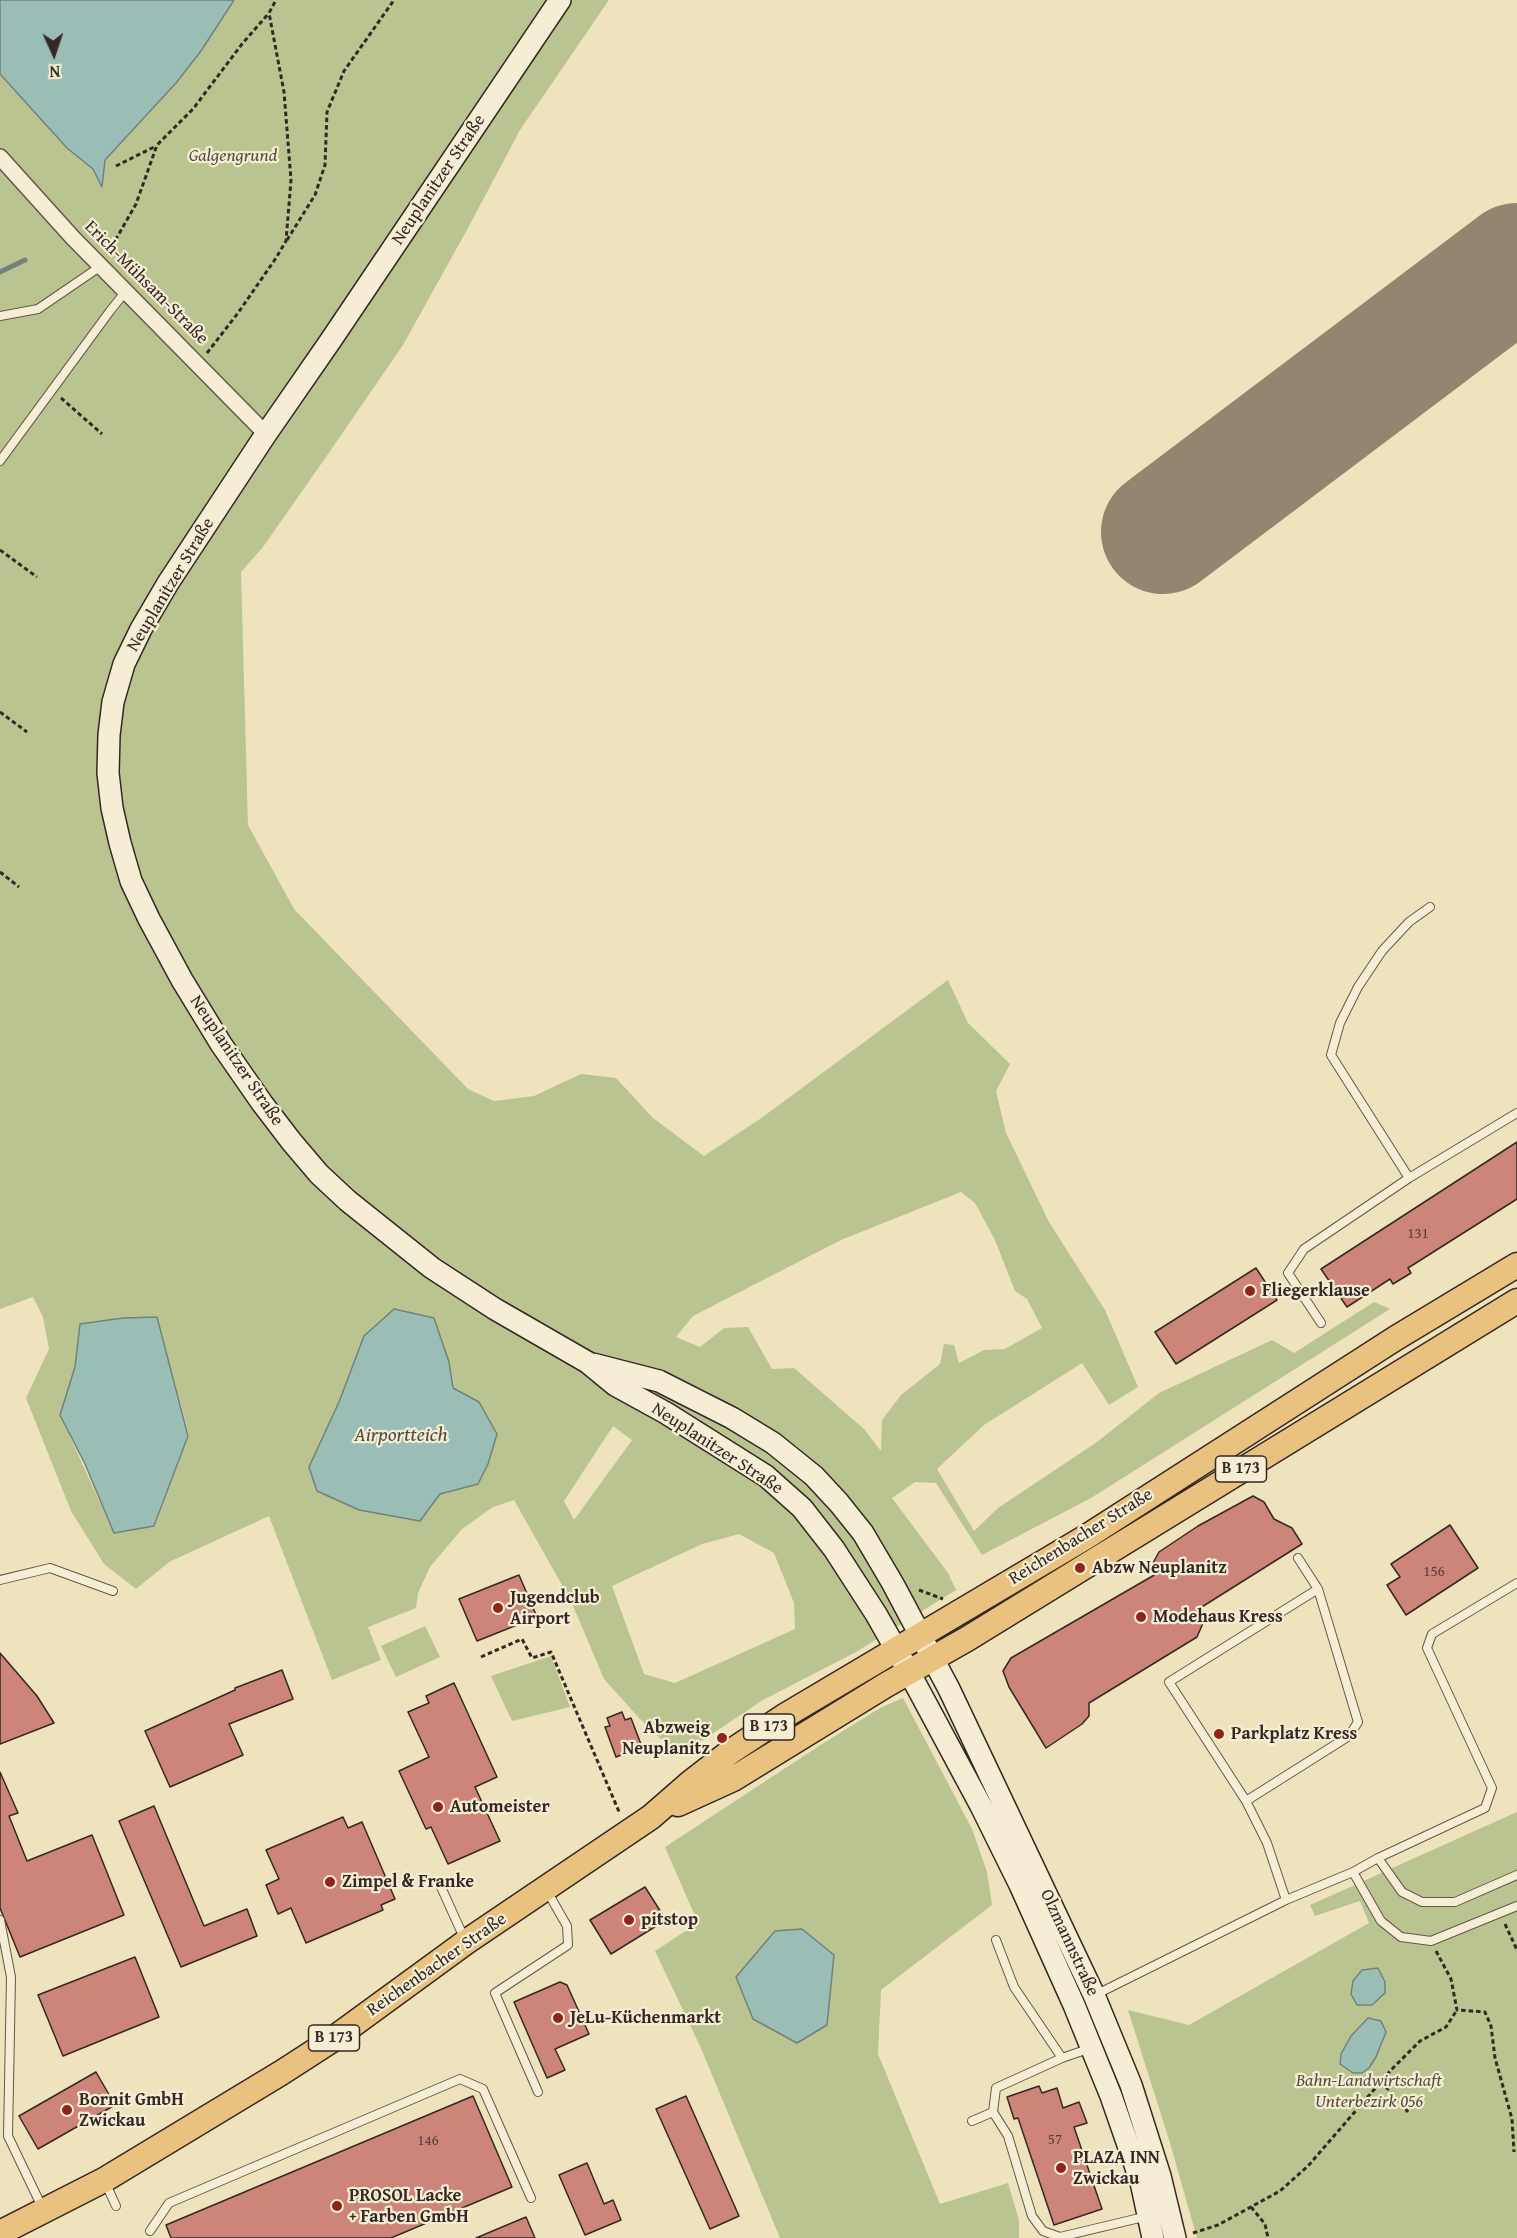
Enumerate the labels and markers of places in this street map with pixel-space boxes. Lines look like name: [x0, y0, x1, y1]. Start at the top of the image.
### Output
place label: Fliegerklause: [1262, 1280, 1370, 1302]
marker: Fliegerklause: [1243, 1284, 1257, 1298]
place label: Abzw Neuplanitz: [1092, 1557, 1227, 1579]
marker: Abzw Neuplanitz: [1073, 1561, 1087, 1575]
place label: Jugendclub Airport: [510, 1587, 600, 1630]
marker: Jugendclub Airport: [491, 1601, 505, 1615]
place label: Modehaus Kress: [1153, 1606, 1283, 1628]
marker: Modehaus Kress: [1134, 1610, 1148, 1624]
place label: Abzweig Neuplanitz: [622, 1717, 710, 1760]
place label: Parkplatz Kress: [1231, 1723, 1357, 1745]
marker: Parkplatz Kress: [1212, 1727, 1226, 1741]
marker: Abzweig Neuplanitz: [715, 1731, 729, 1745]
place label: Automeister: [450, 1796, 550, 1818]
marker: Automeister: [431, 1800, 445, 1814]
place label: Zimpel & Franke: [342, 1871, 474, 1893]
marker: Zimpel & Franke: [323, 1875, 337, 1889]
place label: pitstop: [641, 1909, 698, 1931]
marker: pitstop: [622, 1913, 636, 1927]
place label: JeLu-Küchenmarkt: [570, 2007, 721, 2029]
marker: JeLu-Küchenmarkt: [551, 2011, 565, 2025]
place label: Bornit GmbH Zwickau: [79, 2089, 184, 2132]
marker: Bornit GmbH Zwickau: [60, 2103, 74, 2117]
place label: PLAZA INN Zwickau: [1073, 2147, 1160, 2190]
marker: PLAZA INN Zwickau: [1054, 2161, 1068, 2175]
place label: PROSOL Lacke + Farben GmbH: [349, 2185, 469, 2228]
marker: PROSOL Lacke + Farben GmbH: [330, 2199, 344, 2213]

